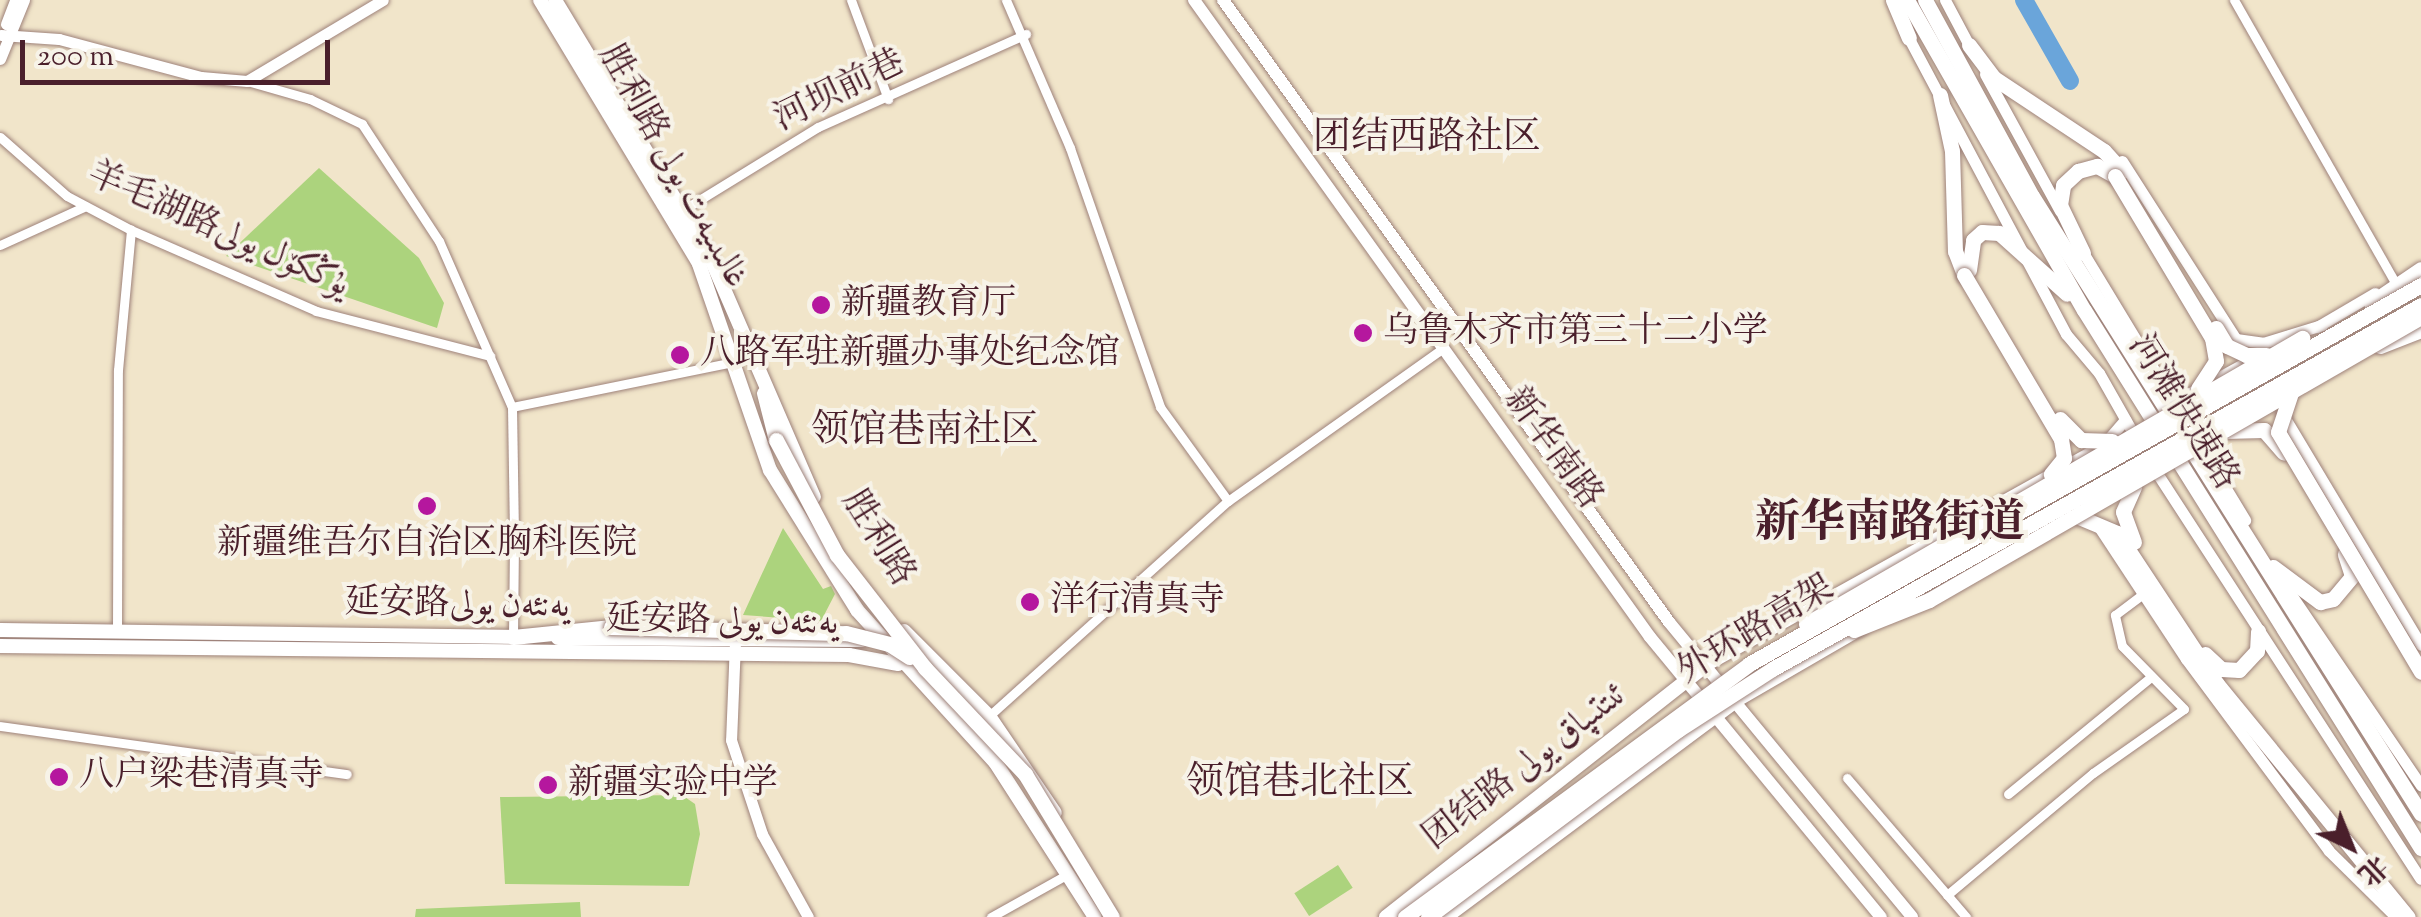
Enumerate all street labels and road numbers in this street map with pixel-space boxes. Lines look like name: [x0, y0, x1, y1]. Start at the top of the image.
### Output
street label: 胜利路 غالىبىيەت يولى: [588, 38, 756, 296]
street label: 河坝前巷: [768, 42, 912, 142]
street label: 羊毛湖路يۇڭكۆل يولى: [81, 155, 355, 307]
street label: 河滩快速路: [2118, 328, 2246, 498]
street label: 新华南路: [1494, 380, 1610, 518]
street label: 胜利路: [831, 483, 923, 595]
street label: 外环路高架: [1670, 568, 1842, 694]
street label: 延安路يەنئەن يولى: [344, 583, 570, 629]
street label: 延安路 يەنئەن يولى: [605, 600, 839, 646]
street label: 团结路 ئىتتىپاق يولى: [1416, 674, 1636, 860]

